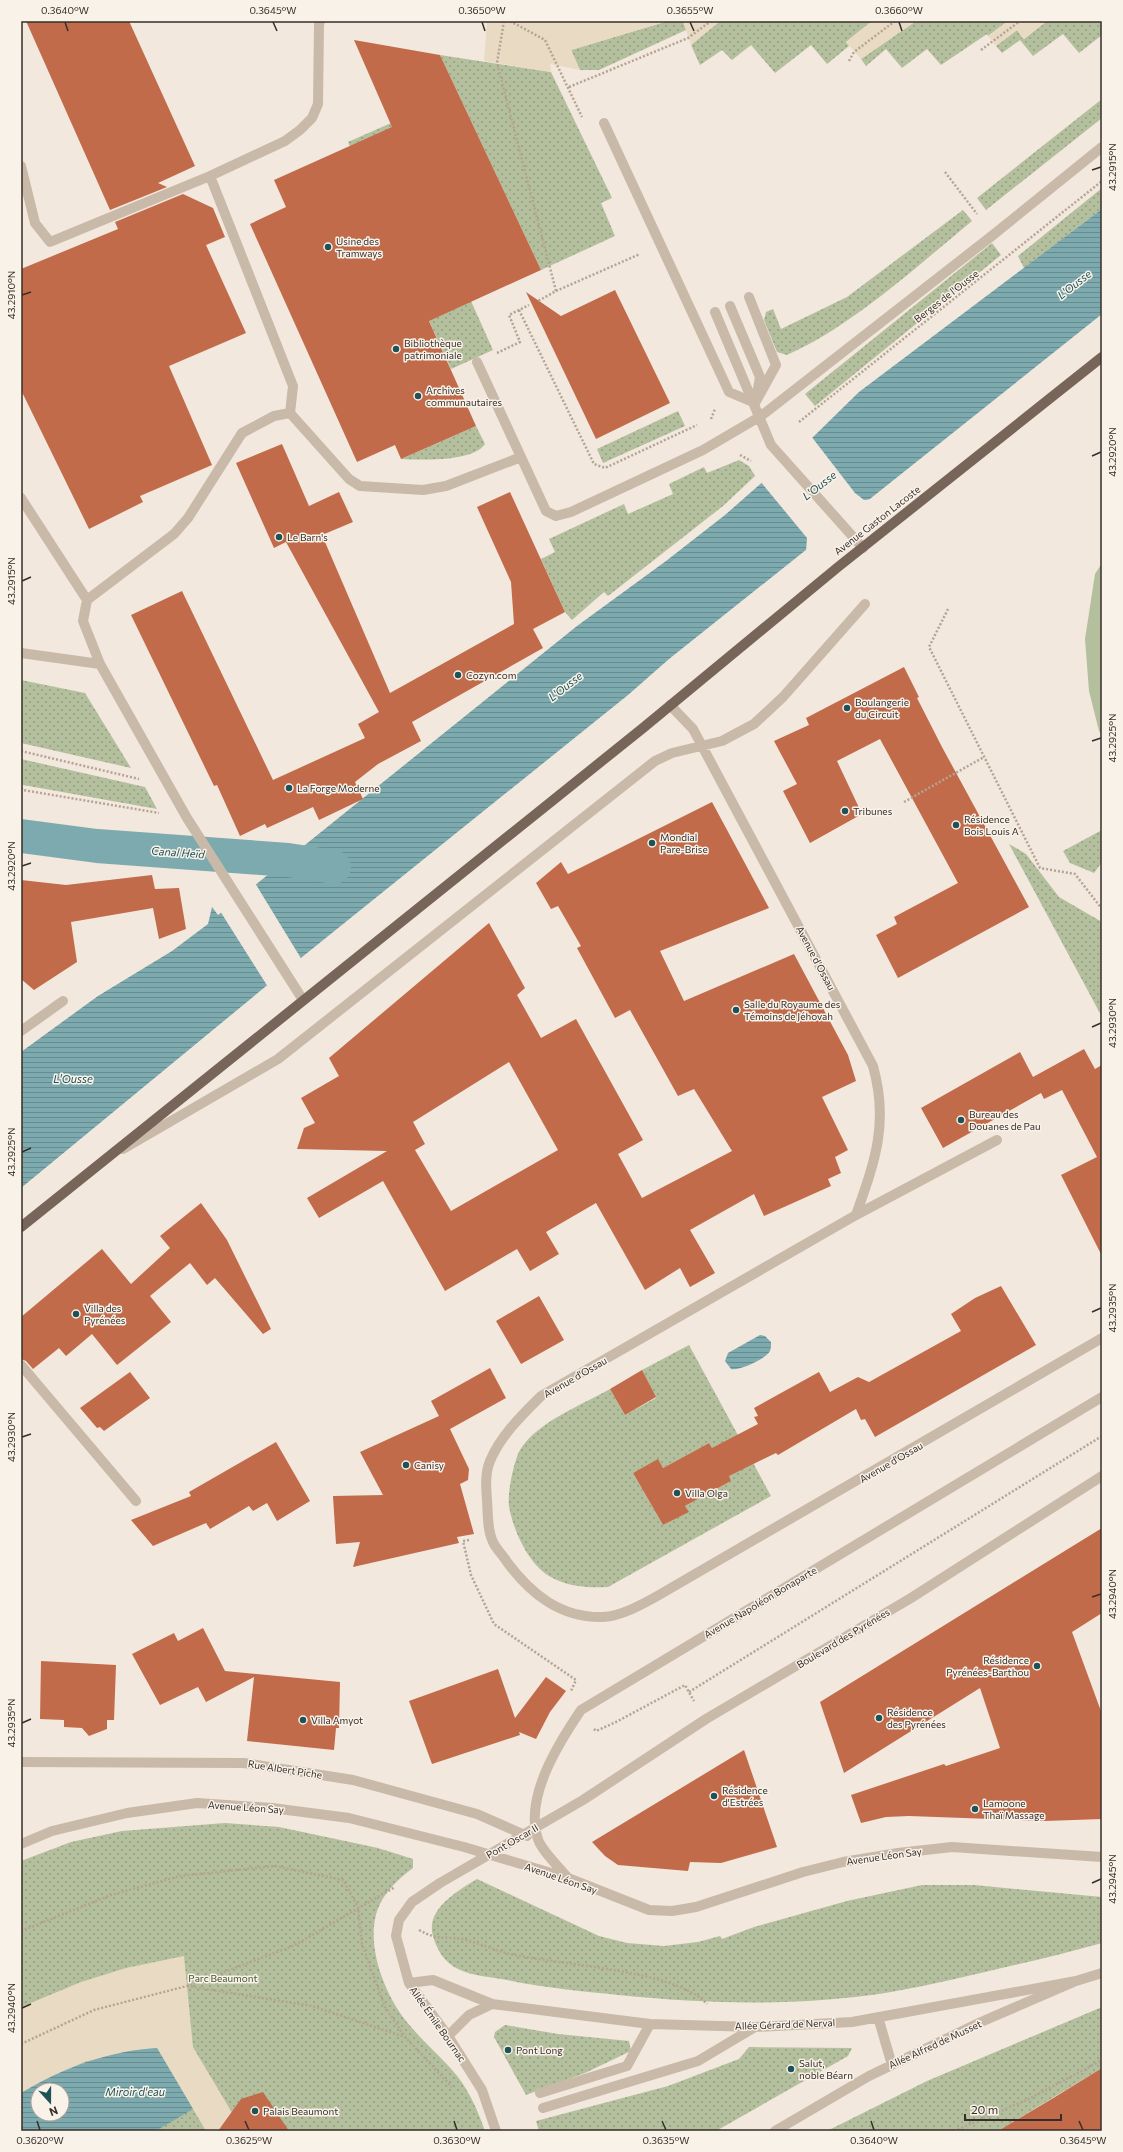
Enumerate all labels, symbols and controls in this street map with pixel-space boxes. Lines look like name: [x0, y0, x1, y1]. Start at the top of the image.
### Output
text: 0.3640°W: [41, 4, 89, 16]
text: 0.3645°W: [249, 4, 297, 16]
text: 0.3650°W: [458, 4, 506, 16]
text: 0.3655°W: [667, 4, 713, 16]
text: 0.3660°W: [875, 4, 923, 16]
text: 43.2915°N: [1106, 143, 1118, 191]
place label: Usine des Tramways: [336, 235, 382, 259]
marker: Usine des Tramways: [323, 242, 333, 252]
street label: Berges de l'Ousse: [911, 267, 981, 325]
water label: L'Ousse: [1054, 267, 1094, 301]
text: 43.2910°N: [5, 271, 17, 319]
place label: Bibliothèque patrimoniale: [404, 337, 462, 361]
marker: Bibliothèque patrimoniale: [391, 344, 401, 354]
place label: Archives communautaires: [426, 384, 502, 408]
marker: Archives communautaires: [413, 391, 423, 401]
text: 43.2920°N: [1106, 427, 1118, 477]
water label: L'Ousse: [799, 468, 839, 502]
street label: Avenue Gaston Lacoste: [832, 483, 922, 557]
place label: Le Barn's: [287, 531, 328, 543]
marker: Le Barn's: [274, 532, 284, 542]
text: 43.2915°N: [5, 557, 17, 605]
place label: Cozyn.com: [466, 669, 516, 681]
water label: L'Ousse: [545, 669, 585, 703]
marker: Cozyn.com: [453, 670, 463, 680]
place label: Boulangerie du Circuit: [855, 696, 909, 720]
marker: Boulangerie du Circuit: [842, 703, 852, 713]
text: 43.2925°N: [1106, 714, 1118, 763]
place label: La Forge Moderne: [297, 782, 379, 794]
marker: La Forge Moderne: [284, 783, 294, 793]
place label: Tribunes: [853, 805, 893, 817]
marker: Tribunes: [840, 806, 850, 816]
place label: Résidence Bois Louis A: [964, 813, 1019, 837]
marker: Résidence Bois Louis A: [951, 820, 961, 830]
place label: Mondial Pare-Brise: [660, 831, 708, 855]
marker: Mondial Pare-Brise: [647, 838, 657, 848]
text: 43.2920°N: [5, 841, 17, 891]
water label: Canal Heïd: [151, 844, 206, 860]
street label: Avenue d'Ossau: [794, 924, 838, 992]
place label: Salle du Royaume des Témoins de Jéhovah: [744, 998, 841, 1022]
text: 43.2930°N: [1106, 998, 1118, 1048]
marker: Salle du Royaume des Témoins de Jéhovah: [731, 1005, 741, 1015]
water label: L'Ousse: [53, 1072, 93, 1085]
place label: Bureau des Douanes de Pau: [969, 1108, 1041, 1132]
marker: Bureau des Douanes de Pau: [956, 1115, 966, 1125]
text: 43.2925°N: [5, 1128, 17, 1177]
text: 43.2935°N: [1106, 1283, 1118, 1333]
place label: Villa des Pyrénées: [84, 1302, 126, 1326]
marker: Villa des Pyrénées: [71, 1309, 81, 1319]
street label: Avenue d'Ossau: [541, 1354, 609, 1400]
text: 43.2930°N: [5, 1412, 17, 1462]
street label: Avenue d'Ossau: [857, 1439, 925, 1485]
place label: Canisy: [414, 1459, 444, 1471]
marker: Canisy: [401, 1460, 411, 1470]
place label: Villa Olga: [685, 1487, 728, 1499]
marker: Villa Olga: [672, 1488, 682, 1498]
street label: Avenue Napoléon Bonaparte: [702, 1564, 818, 1640]
text: 43.2940°N: [1106, 1569, 1118, 1619]
street label: Boulevard des Pyrénées: [794, 1605, 892, 1671]
place label: Résidence Pyrénées-Barthou: [946, 1654, 1029, 1678]
marker: Résidence Pyrénées-Barthou: [1032, 1661, 1042, 1671]
text: 43.2935°N: [5, 1698, 17, 1748]
place label: Résidence des Pyrénées: [887, 1706, 946, 1730]
marker: Résidence des Pyrénées: [874, 1713, 884, 1723]
place label: Villa Amyot: [311, 1714, 363, 1726]
marker: Villa Amyot: [298, 1715, 308, 1725]
street label: Rue Albert Piche: [247, 1757, 323, 1781]
place label: Résidence d'Estrées: [722, 1784, 768, 1808]
marker: Résidence d'Estrées: [709, 1791, 719, 1801]
place label: Lamoone Thaï Massage: [983, 1797, 1044, 1821]
street label: Avenue Léon Say: [208, 1798, 284, 1816]
marker: Lamoone Thaï Massage: [970, 1804, 980, 1814]
street label: Pont Oscar II: [484, 1821, 540, 1861]
street label: Avenue Léon Say: [846, 1845, 922, 1867]
text: 43.2945°N: [1106, 1854, 1118, 1904]
street label: Avenue Léon Say: [523, 1860, 599, 1896]
park label: Parc Beaumont: [188, 1972, 258, 1984]
text: 43.2940°N: [5, 1983, 17, 2033]
street label: Allée Émile Bournac: [407, 1984, 469, 2064]
street label: Allée Gérard de Nerval: [735, 2016, 835, 2032]
street label: Allée Alfred de Musset: [887, 2017, 983, 2071]
place label: Pont Long: [516, 2044, 563, 2056]
marker: Pont Long: [503, 2045, 513, 2055]
place label: Salut, noble Béarn: [799, 2057, 853, 2081]
marker: Salut, noble Béarn: [786, 2064, 796, 2074]
north arrow: [30, 2082, 70, 2122]
water label: Miroir d'eau: [105, 2085, 165, 2098]
scale bar: [965, 2096, 1061, 2122]
text: 20 m: [971, 2102, 998, 2116]
text: N: [48, 2104, 60, 2119]
place label: Palais Beaumont: [263, 2105, 338, 2117]
marker: Palais Beaumont: [250, 2106, 260, 2116]
text: 0.3620°W: [16, 2134, 64, 2146]
text: 0.3625°W: [226, 2134, 272, 2146]
text: 0.3630°W: [433, 2134, 481, 2146]
text: 0.3635°W: [643, 2134, 689, 2146]
text: 0.3640°W: [850, 2134, 898, 2146]
text: 0.3645°W: [1059, 2134, 1107, 2146]

